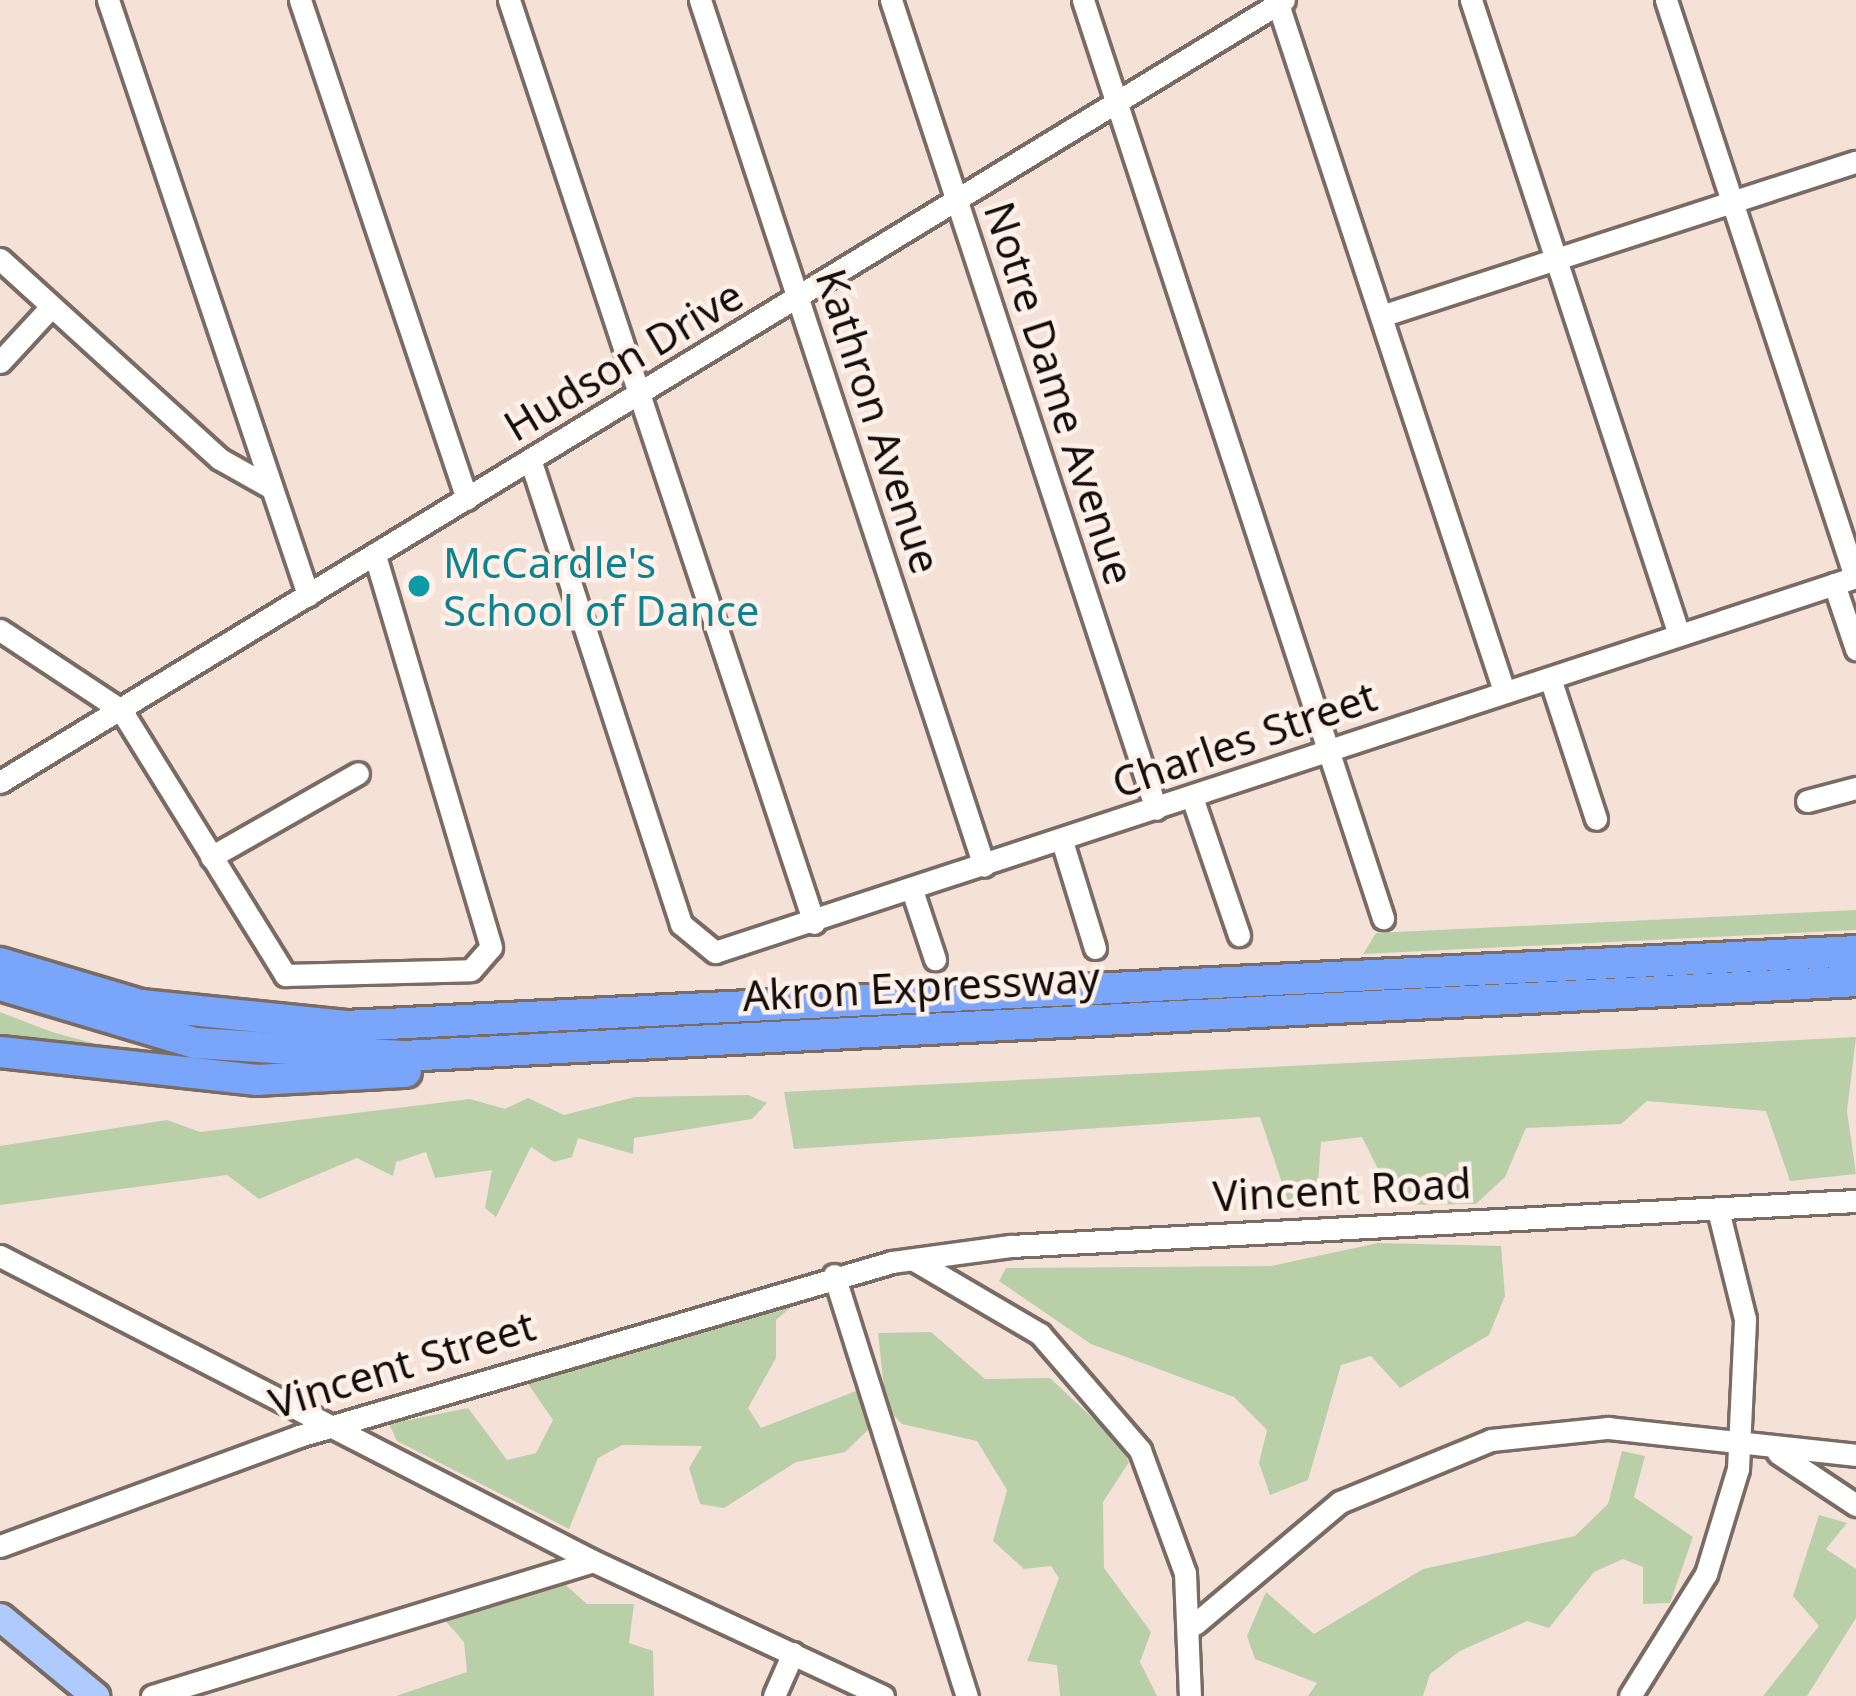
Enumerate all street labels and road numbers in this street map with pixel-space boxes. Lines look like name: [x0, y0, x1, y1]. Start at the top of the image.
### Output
street label: Notre Dame Avenue: [974, 195, 1146, 591]
street label: Kathron Avenue: [806, 263, 952, 579]
street label: Hudson Drive: [495, 269, 751, 451]
street label: Charles Street: [1105, 670, 1383, 808]
street label: Akron Expressway: [741, 951, 1101, 1021]
street label: Vincent Road: [1211, 1157, 1473, 1221]
street label: Vincent Street: [263, 1300, 541, 1428]

